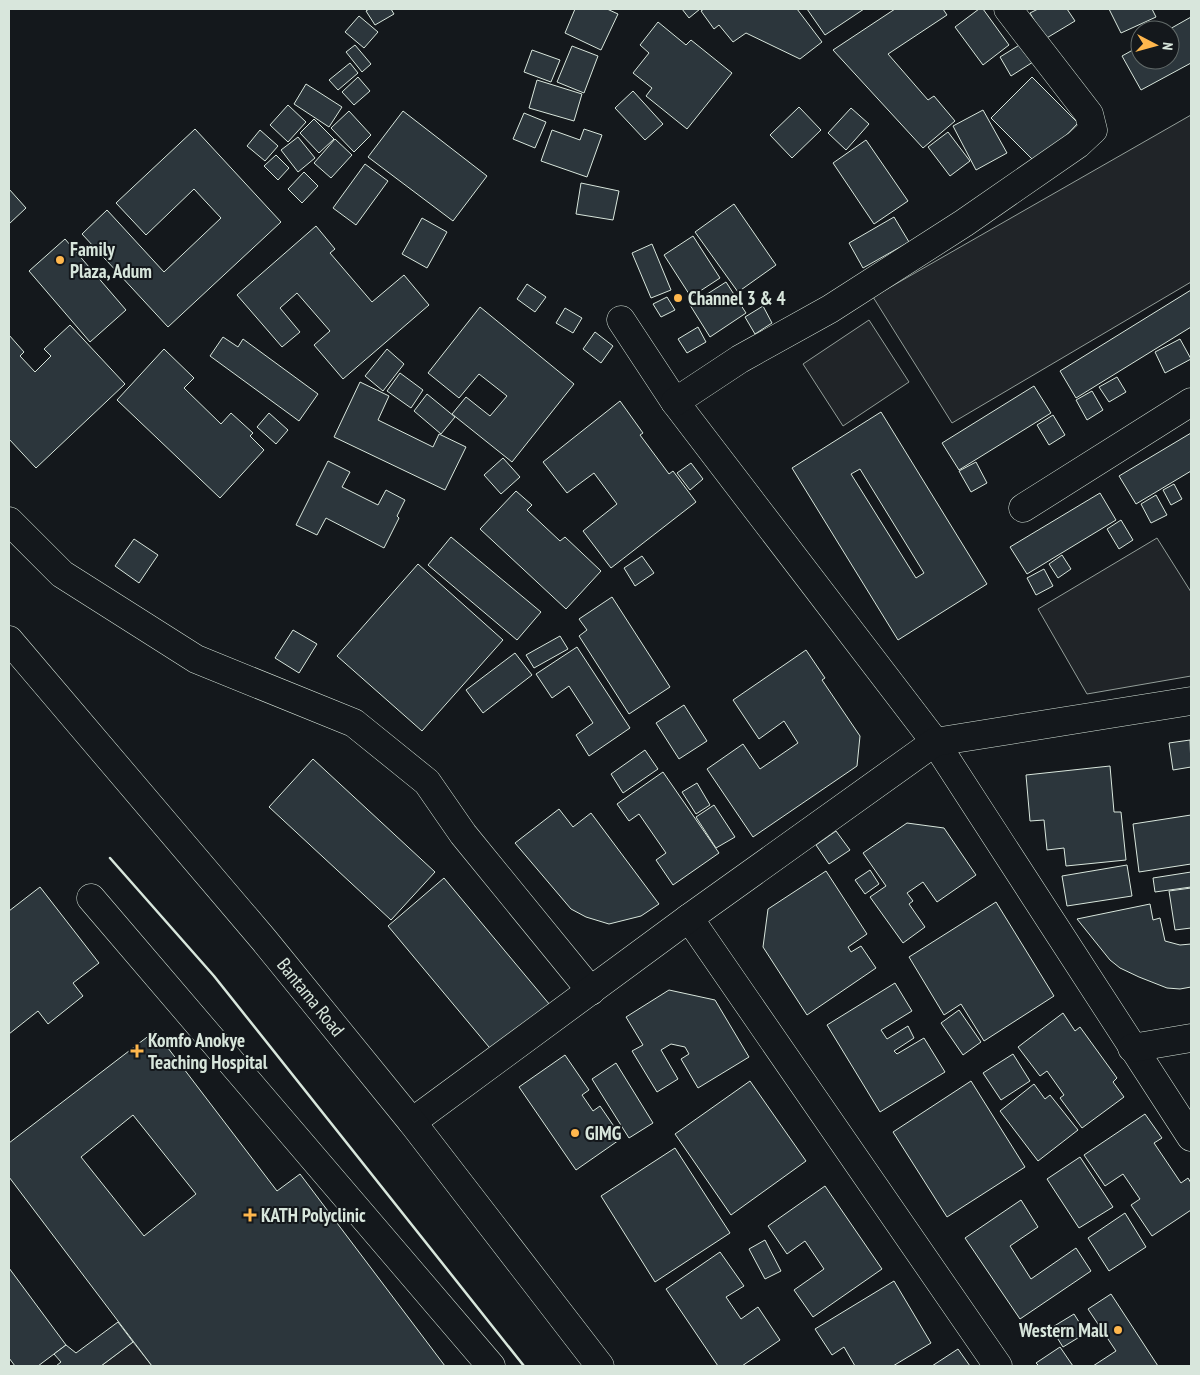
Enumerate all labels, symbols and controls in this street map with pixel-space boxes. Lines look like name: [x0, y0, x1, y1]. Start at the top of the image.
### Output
north arrow: [1130, 20, 1180, 70]
text: N: [1159, 42, 1177, 51]
place label: Family Plaza, Adum: [70, 237, 152, 283]
marker: Family Plaza, Adum: [54, 254, 66, 266]
place label: Channel 3 & 4: [688, 286, 785, 310]
marker: Channel 3 & 4: [672, 292, 684, 304]
street label: Bantama Road: [272, 953, 350, 1041]
place label: Komfo Anokye Teaching Hospital: [148, 1028, 268, 1074]
marker: Komfo Anokye Teaching Hospital: [130, 1044, 144, 1058]
place label: GIMG: [585, 1121, 621, 1145]
marker: GIMG: [569, 1127, 581, 1139]
place label: KATH Polyclinic: [261, 1203, 366, 1227]
marker: KATH Polyclinic: [243, 1208, 257, 1222]
place label: Western Mall: [1018, 1318, 1108, 1342]
marker: Western Mall: [1112, 1324, 1124, 1336]

